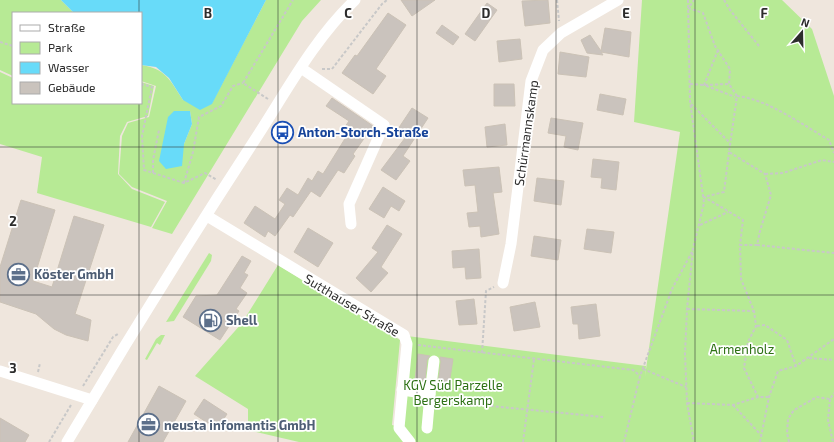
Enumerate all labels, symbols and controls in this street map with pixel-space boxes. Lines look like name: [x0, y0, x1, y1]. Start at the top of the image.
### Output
text: B: [204, 5, 212, 21]
text: C: [344, 5, 352, 21]
text: D: [482, 5, 491, 21]
text: E: [622, 5, 630, 21]
text: F: [760, 5, 768, 21]
legend: [12, 12, 142, 104]
north arrow: [782, 12, 822, 52]
text: N: [800, 15, 812, 30]
text: Straße: [48, 20, 85, 34]
text: Park: [48, 40, 73, 54]
text: Wasser: [48, 60, 89, 74]
street label: Schürmannskamp: [511, 79, 541, 187]
text: Gebäude: [48, 80, 96, 94]
bus stop icon: Anton-Storch-Straße: [270, 119, 296, 145]
place label: Anton-Storch-Straße: [298, 124, 429, 140]
text: 2: [9, 213, 17, 229]
office icon: Köster GmbH: [5, 261, 31, 287]
place label: Köster GmbH: [34, 266, 114, 282]
street label: Sutthauser Straße: [301, 270, 403, 340]
fuel station icon: Shell: [197, 307, 223, 333]
place label: Shell: [226, 312, 258, 328]
park label: Armenholz: [710, 341, 774, 357]
text: 3: [9, 360, 17, 376]
park label: KGV Süd Parzelle Bergerskamp: [403, 377, 503, 408]
office icon: neusta infomantis GmbH: [136, 412, 162, 438]
place label: neusta infomantis GmbH: [164, 417, 315, 433]

